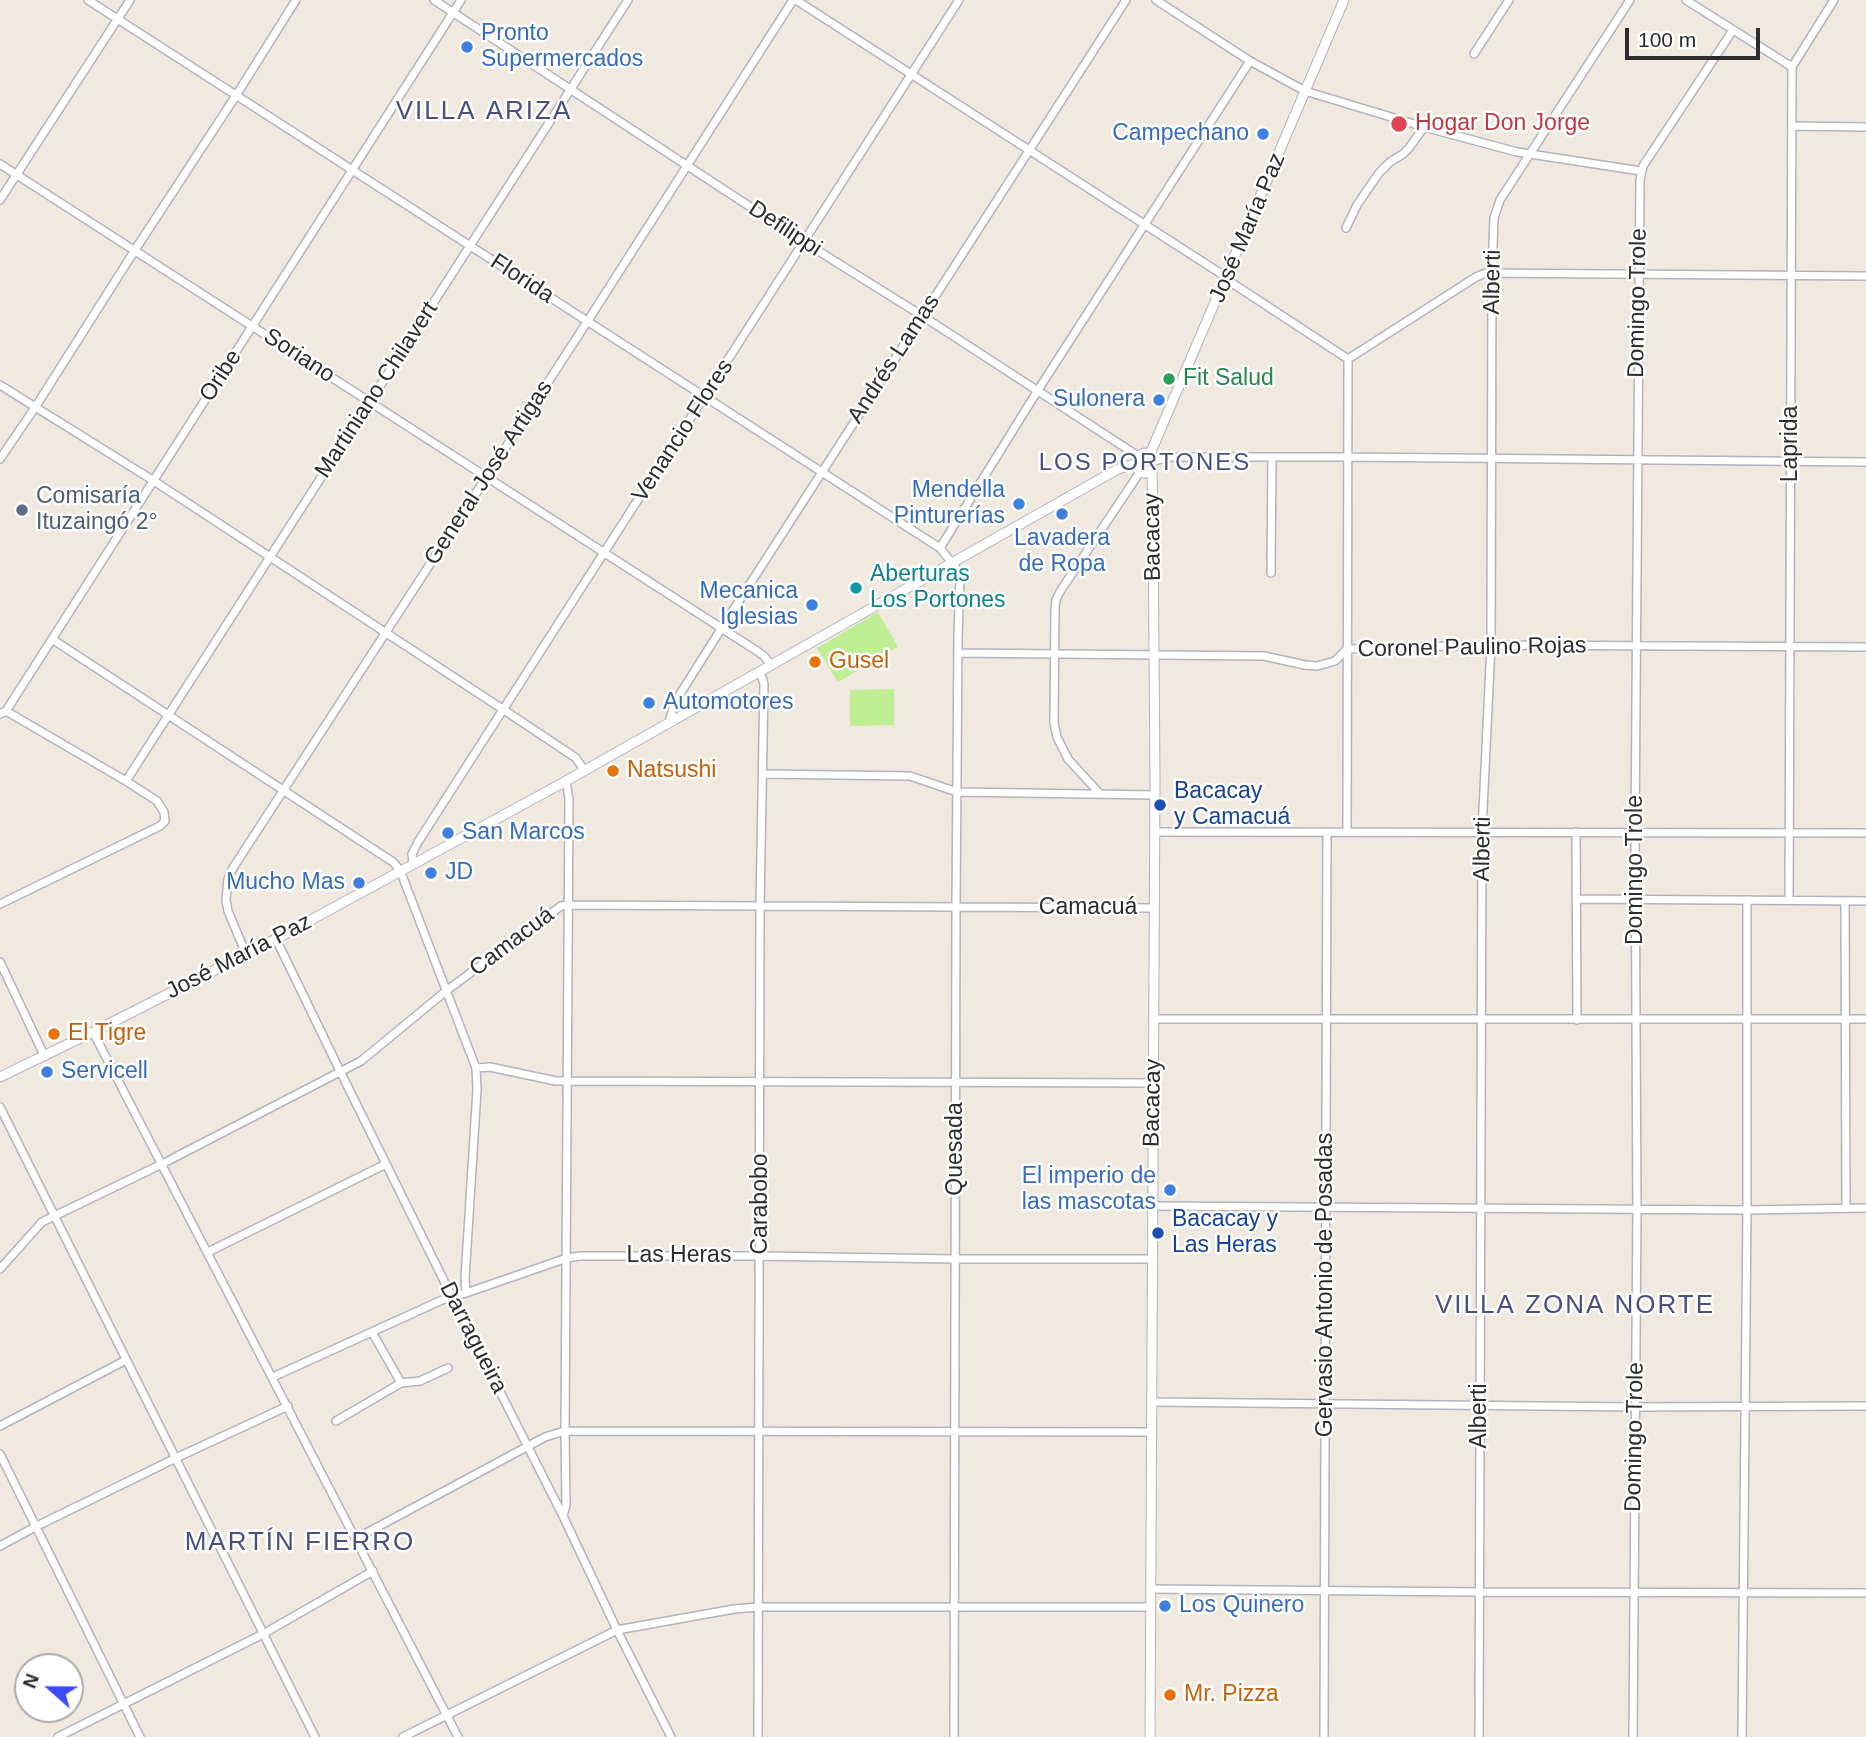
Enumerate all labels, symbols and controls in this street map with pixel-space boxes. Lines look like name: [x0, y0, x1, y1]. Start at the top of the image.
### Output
scale bar: [1628, 14, 1763, 58]
place label: Pronto Supermercados: [481, 20, 643, 74]
text: 100 m: [1638, 28, 1696, 51]
marker: Pronto Supermercados: [459, 39, 475, 55]
district label: VILLA ARIZA: [397, 96, 571, 128]
place label: Hogar Don Jorge: [1415, 110, 1590, 138]
marker: Hogar Don Jorge: [1389, 114, 1409, 134]
place label: Campechano: [1112, 120, 1249, 148]
marker: Campechano: [1255, 126, 1271, 142]
street label: José María Paz: [1204, 149, 1292, 307]
street label: Defilippi: [743, 195, 827, 263]
street label: Domingo Trole: [1623, 228, 1653, 378]
street label: Florida: [485, 248, 559, 310]
street label: Alberti: [1479, 249, 1507, 315]
street label: Andrés Lamas: [842, 289, 946, 429]
street label: Martiniano Chilavert: [310, 297, 444, 483]
street label: Soriano: [258, 323, 340, 389]
street label: Oribe: [194, 345, 248, 407]
street label: Venancio Flores: [627, 354, 739, 508]
place label: Fit Salud: [1183, 365, 1274, 393]
marker: Fit Salud: [1161, 371, 1177, 387]
street label: General José Artigas: [419, 375, 559, 571]
place label: Sulonera: [1053, 386, 1145, 414]
marker: Sulonera: [1151, 392, 1167, 408]
street label: Laprida: [1777, 406, 1805, 482]
district label: LOS PORTONES: [1040, 449, 1250, 477]
place label: Mendella Pinturerías: [894, 477, 1005, 531]
place label: Comisaría Ituzaingó 2°: [36, 483, 158, 537]
street label: Bacacay: [1138, 493, 1168, 581]
marker: Mendella Pinturerías: [1011, 496, 1027, 512]
marker: Comisaría Ituzaingó 2°: [14, 502, 30, 518]
marker: Lavadera de Ropa: [1054, 506, 1070, 522]
place label: Lavadera de Ropa: [1014, 525, 1110, 579]
place label: Aberturas Los Portones: [870, 561, 1006, 615]
place label: Mecanica Iglesias: [700, 578, 798, 632]
marker: Aberturas Los Portones: [848, 580, 864, 596]
marker: Mecanica Iglesias: [804, 597, 820, 613]
street label: Coronel Paulino Rojas: [1357, 632, 1587, 664]
place label: Gusel: [829, 648, 889, 676]
marker: Gusel: [807, 654, 823, 670]
place label: Automotores: [663, 689, 793, 717]
marker: Automotores: [641, 695, 657, 711]
place label: Natsushi: [627, 757, 716, 785]
marker: Natsushi: [605, 763, 621, 779]
place label: Bacacay y Camacuá: [1174, 778, 1290, 832]
street label: Domingo Trole: [1622, 795, 1650, 945]
marker: Bacacay y Camacuá: [1152, 797, 1168, 813]
street label: Alberti: [1469, 816, 1497, 882]
place label: San Marcos: [462, 819, 585, 847]
marker: San Marcos: [440, 825, 456, 841]
place label: JD: [445, 859, 473, 887]
marker: JD: [423, 865, 439, 881]
place label: Mucho Mas: [226, 869, 345, 897]
marker: Mucho Mas: [351, 875, 367, 891]
street label: Camacuá: [1039, 894, 1137, 922]
street label: Camacuá: [464, 901, 560, 983]
street label: José María Paz: [162, 908, 316, 1006]
place label: El Tigre: [68, 1020, 146, 1048]
marker: El Tigre: [46, 1026, 62, 1042]
place label: Servicell: [61, 1058, 148, 1086]
street label: Bacacay: [1138, 1059, 1168, 1147]
marker: Servicell: [39, 1064, 55, 1080]
street label: Quesada: [942, 1102, 970, 1196]
street label: Gervasio Antonio de Posadas: [1312, 1133, 1340, 1437]
street label: Carabobo: [747, 1153, 775, 1255]
place label: El imperio de las mascotas: [1022, 1163, 1156, 1217]
marker: El imperio de las mascotas: [1162, 1182, 1178, 1198]
place label: Bacacay y Las Heras: [1172, 1206, 1278, 1260]
marker: Bacacay y Las Heras: [1150, 1225, 1166, 1241]
street label: Las Heras: [627, 1242, 731, 1270]
street label: Darragueira: [433, 1278, 513, 1398]
district label: VILLA ZONA NORTE: [1437, 1290, 1713, 1322]
street label: Domingo Trole: [1620, 1362, 1650, 1512]
street label: Alberti: [1466, 1383, 1494, 1449]
district label: MARTÍN FIERRO: [186, 1527, 414, 1559]
place label: Los Quinero: [1179, 1592, 1304, 1620]
marker: Los Quinero: [1157, 1598, 1173, 1614]
north arrow: [14, 1653, 84, 1723]
text: N: [19, 1671, 43, 1691]
place label: Mr. Pizza: [1184, 1681, 1279, 1709]
marker: Mr. Pizza: [1162, 1687, 1178, 1703]

